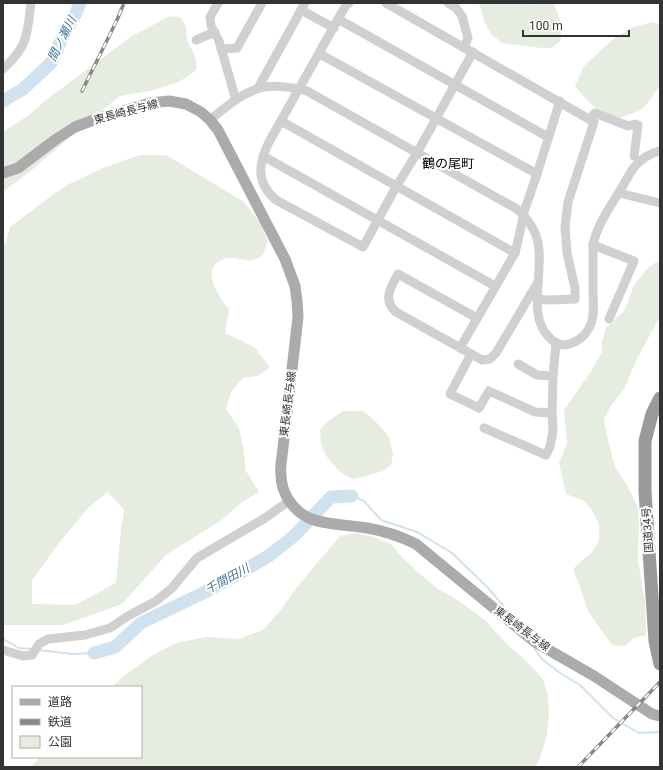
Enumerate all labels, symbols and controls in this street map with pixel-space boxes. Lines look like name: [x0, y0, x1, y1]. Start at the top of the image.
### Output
scale bar: [523, 12, 629, 38]
water label: 間ノ瀬川: [45, 13, 80, 64]
text: 100 m: [529, 19, 563, 33]
street label: 東長崎長与線: [92, 97, 160, 127]
district label: 鶴の尾町: [422, 156, 474, 171]
street label: 東長崎長与線: [278, 370, 298, 438]
street label: 国道34号: [640, 507, 656, 553]
water label: 千間田川: [203, 560, 253, 597]
street label: 東長崎長与線: [492, 604, 552, 654]
legend: [12, 686, 142, 758]
text: 道路: [48, 695, 72, 709]
text: 鉄道: [48, 715, 72, 729]
text: 公園: [48, 735, 72, 749]

